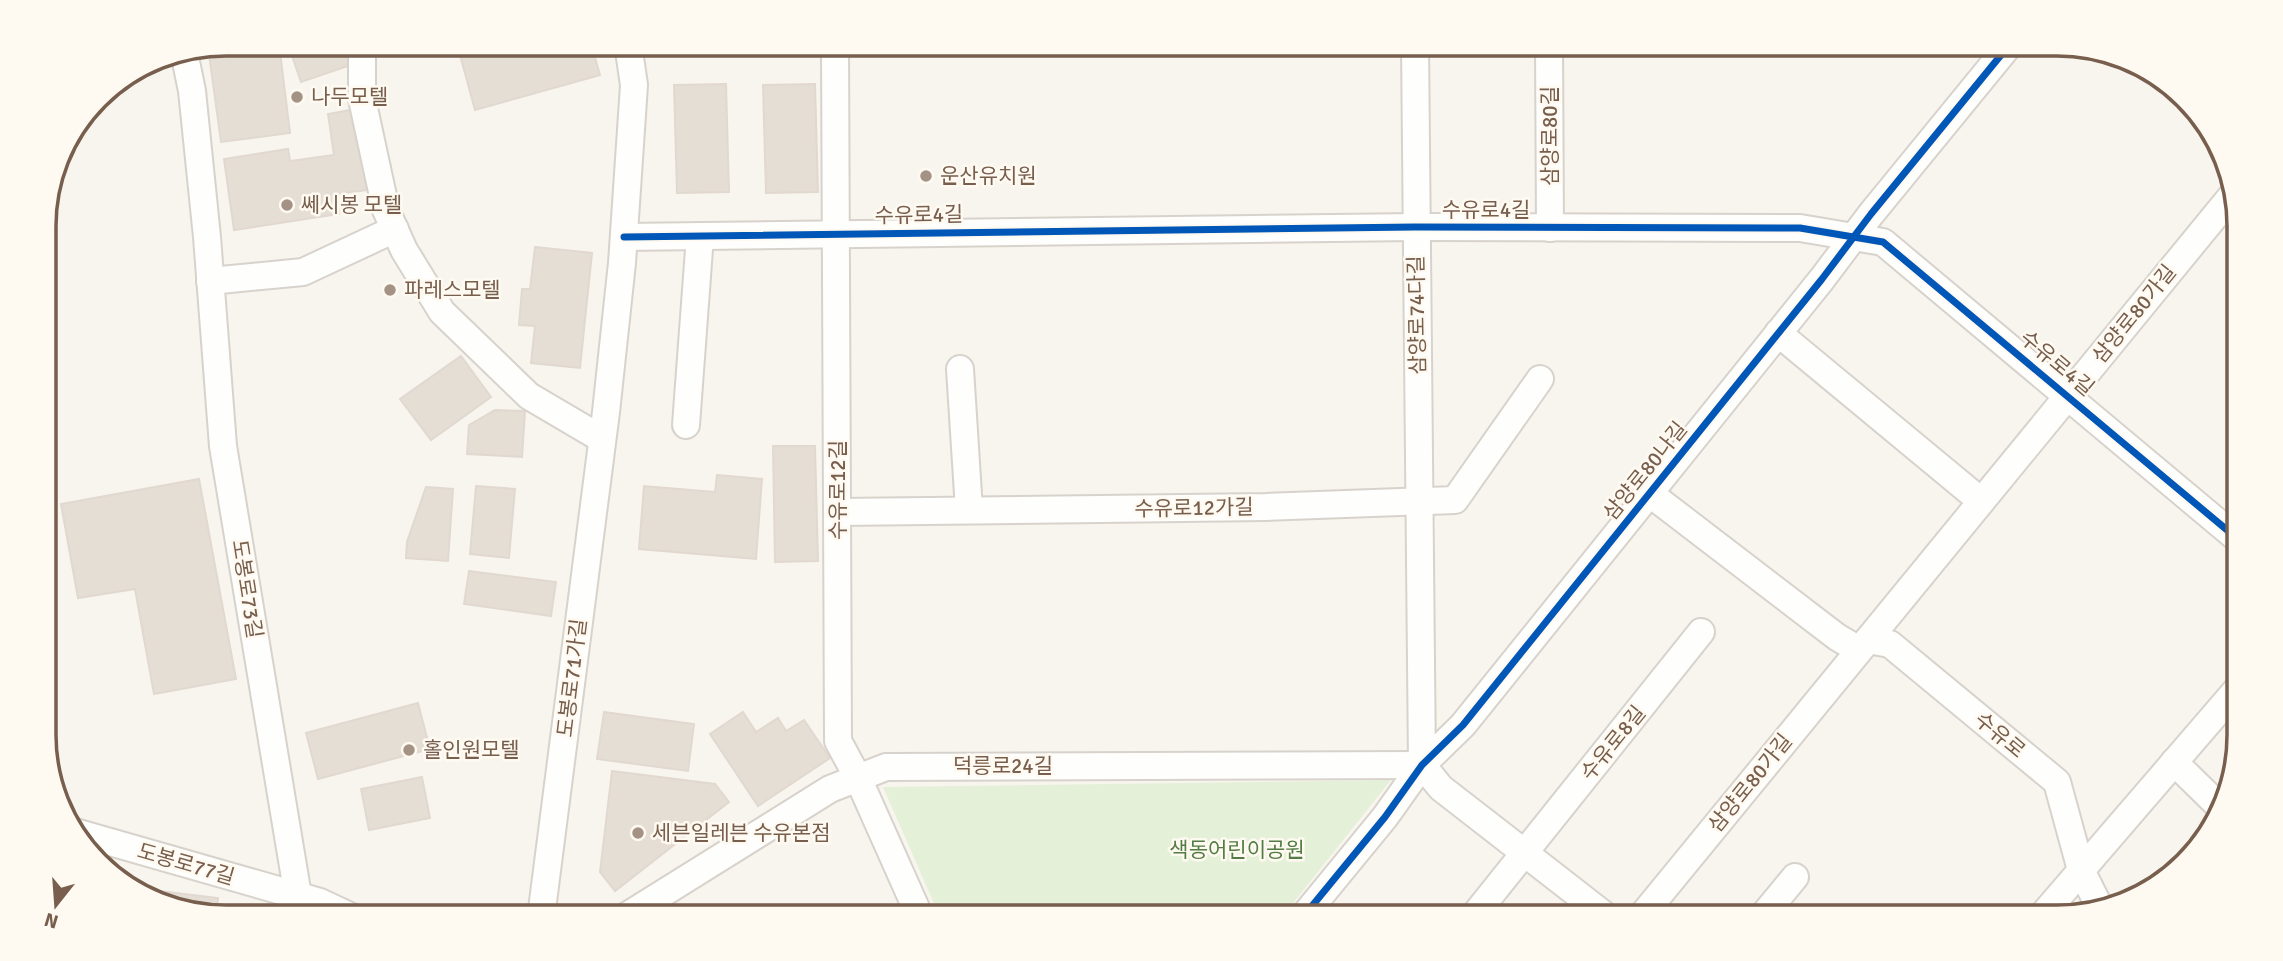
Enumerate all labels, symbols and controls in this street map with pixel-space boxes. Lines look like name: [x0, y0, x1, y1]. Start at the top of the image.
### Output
place label: 나두모텔: [311, 84, 388, 110]
street label: 삼양로80길: [1537, 86, 1563, 186]
marker: 나두모텔: [289, 89, 305, 105]
place label: 운산유치원: [940, 163, 1037, 189]
marker: 운산유치원: [918, 168, 934, 184]
place label: 쎄시봉 모텔: [301, 192, 402, 218]
marker: 쎄시봉 모텔: [279, 197, 295, 213]
street label: 수유로4길: [1442, 197, 1530, 223]
street label: 수유로4길: [874, 201, 964, 229]
street label: 삼양로74다길: [1403, 255, 1431, 375]
street label: 삼양로80가길: [2086, 259, 2182, 369]
place label: 파레스모텔: [404, 277, 501, 303]
marker: 파레스모텔: [382, 282, 398, 298]
street label: 수유로4길: [2015, 325, 2099, 401]
street label: 삼양로80나길: [1597, 416, 1693, 526]
street label: 수유로12길: [825, 440, 851, 540]
street label: 수유로12가길: [1134, 494, 1254, 522]
street label: 도봉로73길: [226, 538, 268, 640]
street label: 도봉로71가길: [552, 617, 592, 739]
street label: 수유로8길: [1575, 700, 1651, 786]
street label: 수유로: [1969, 706, 2031, 764]
street label: 삼양로80가길: [1702, 728, 1798, 838]
place label: 홀인원모텔: [423, 737, 520, 763]
marker: 홀인원모텔: [401, 742, 417, 758]
street label: 덕릉로24길: [953, 753, 1053, 779]
place label: 세븐일레븐 수유본점: [652, 820, 831, 846]
marker: 세븐일레븐 수유본점: [630, 825, 646, 841]
park label: 색동어린이공원: [1169, 837, 1305, 863]
street label: 도봉로77길: [134, 838, 238, 890]
north arrow: [21, 870, 91, 940]
text: N: [41, 907, 61, 934]

